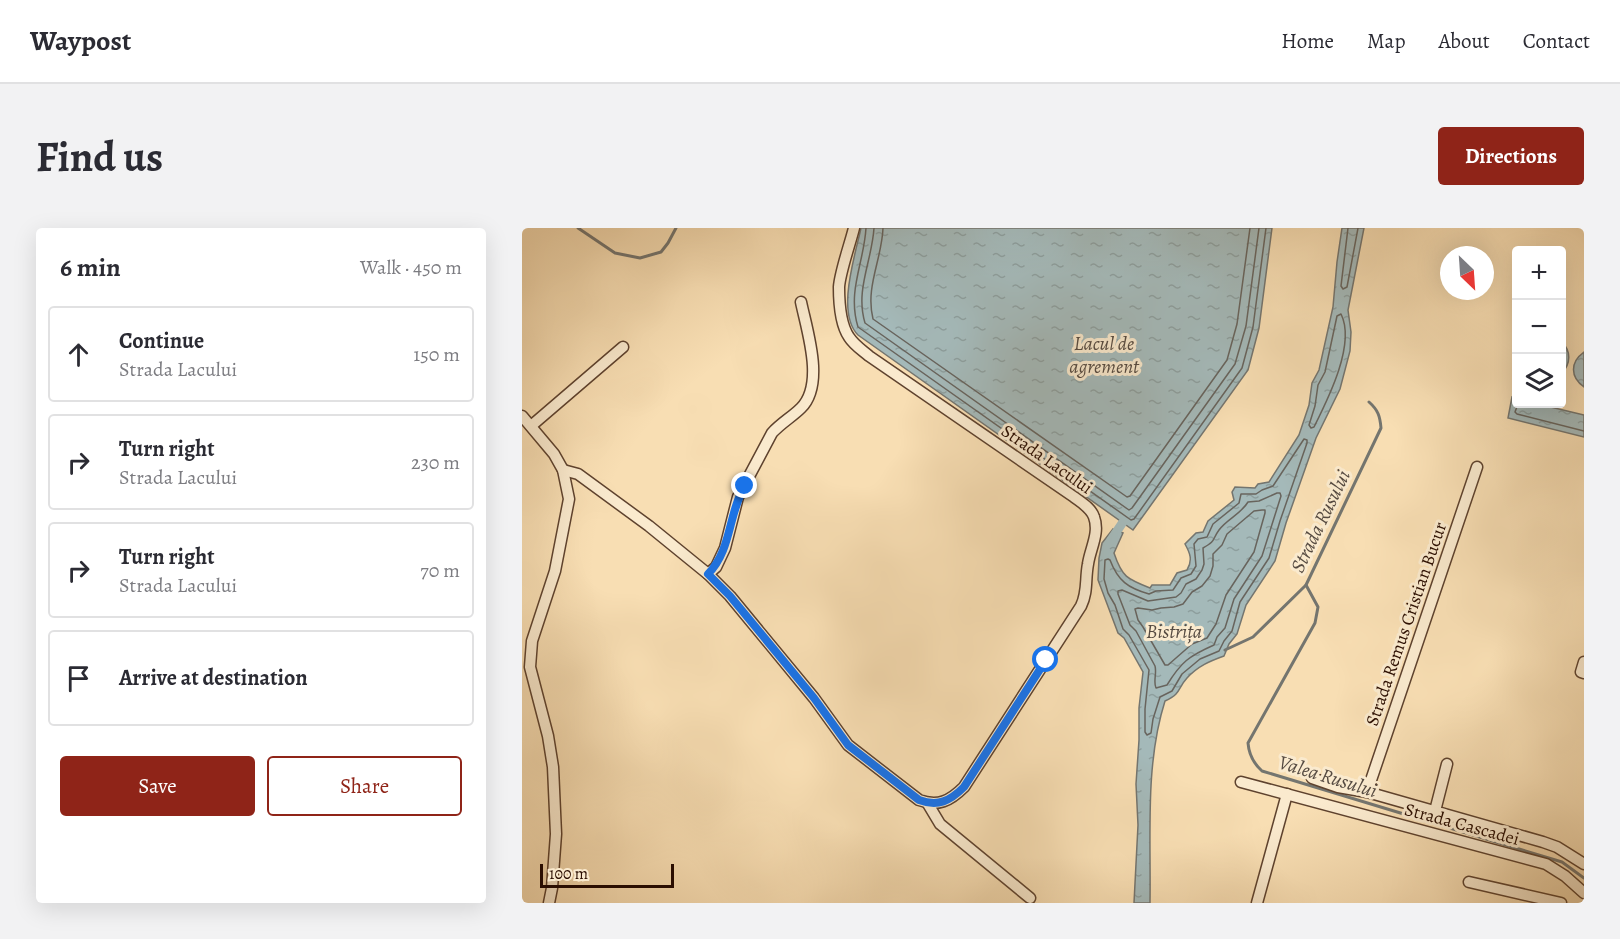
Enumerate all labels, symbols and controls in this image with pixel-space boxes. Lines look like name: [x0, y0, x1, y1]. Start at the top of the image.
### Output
text: Waypost: [30, 22, 131, 60]
text: Home: [1281, 27, 1334, 55]
text: Map: [1367, 27, 1405, 55]
text: About: [1438, 27, 1490, 55]
text: Contact: [1523, 27, 1590, 55]
button: Directions: [1438, 127, 1584, 185]
text: Find us: [36, 128, 163, 185]
north arrow: [1440, 246, 1494, 300]
map controls: [1512, 246, 1566, 408]
button: +: [1512, 246, 1566, 300]
text: 6 min: [60, 250, 121, 285]
text: Walk · 450 m: [360, 254, 462, 281]
button: −: [1512, 300, 1566, 354]
text: Continue: [119, 326, 204, 356]
water label: Lacul de agrement: [1069, 330, 1140, 380]
icon: ahead: [62, 338, 95, 371]
text: 150 m: [413, 341, 460, 368]
button: layers: [1512, 354, 1566, 408]
text: Strada Lacului: [119, 356, 237, 383]
street label: Strada Lacului: [997, 419, 1097, 499]
text: Turn right: [119, 434, 215, 464]
icon: right: [62, 446, 95, 479]
text: 230 m: [411, 449, 460, 476]
text: Strada Lacului: [119, 464, 237, 491]
water label: Strada Rusului: [1284, 465, 1357, 577]
route end: [731, 472, 757, 498]
street label: Strada Remus Cristian Bucur: [1360, 519, 1452, 729]
text: Turn right: [119, 542, 215, 572]
icon: right: [62, 554, 95, 587]
text: 70 m: [420, 557, 460, 584]
text: Strada Lacului: [119, 572, 237, 599]
water label: Bistrița: [1146, 618, 1202, 645]
route start: [1032, 646, 1058, 672]
icon: arrive: [62, 662, 95, 695]
text: Arrive at destination: [119, 663, 308, 693]
water label: Valea Rusului: [1275, 749, 1380, 804]
button: Save: [60, 756, 255, 816]
button: Share: [267, 756, 462, 816]
street label: Strada Cascadei: [1402, 797, 1522, 851]
scale bar: [540, 861, 674, 888]
text: 100 m: [549, 863, 588, 885]

